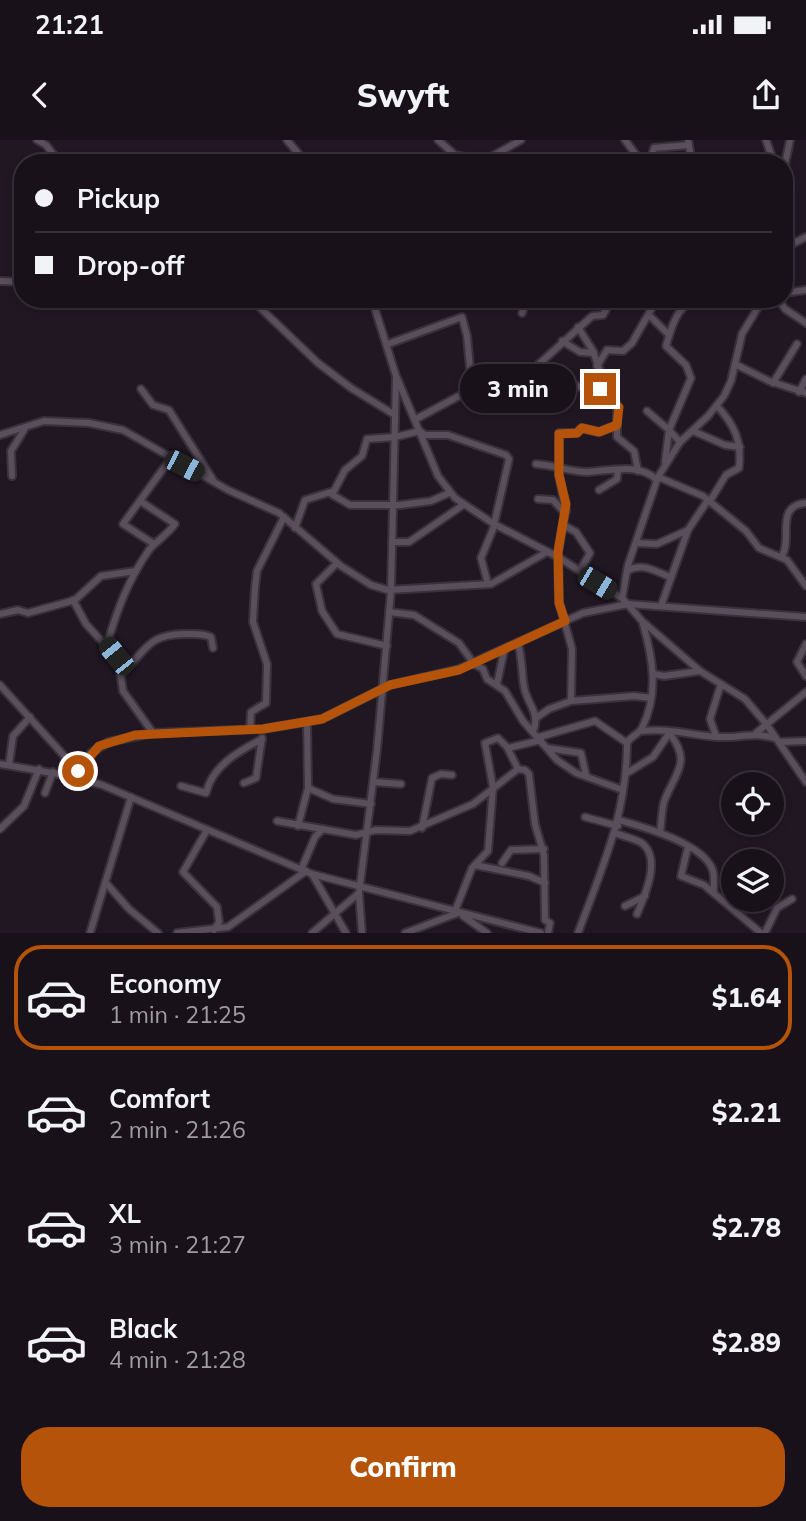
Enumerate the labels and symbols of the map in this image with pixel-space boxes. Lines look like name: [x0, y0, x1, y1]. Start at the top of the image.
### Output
callout: 3 min: [460, 364, 576, 414]
route end: [584, 373, 616, 405]
car: [161, 447, 208, 485]
car: [574, 563, 621, 603]
car: [95, 633, 138, 679]
route start: [62, 755, 94, 787]

